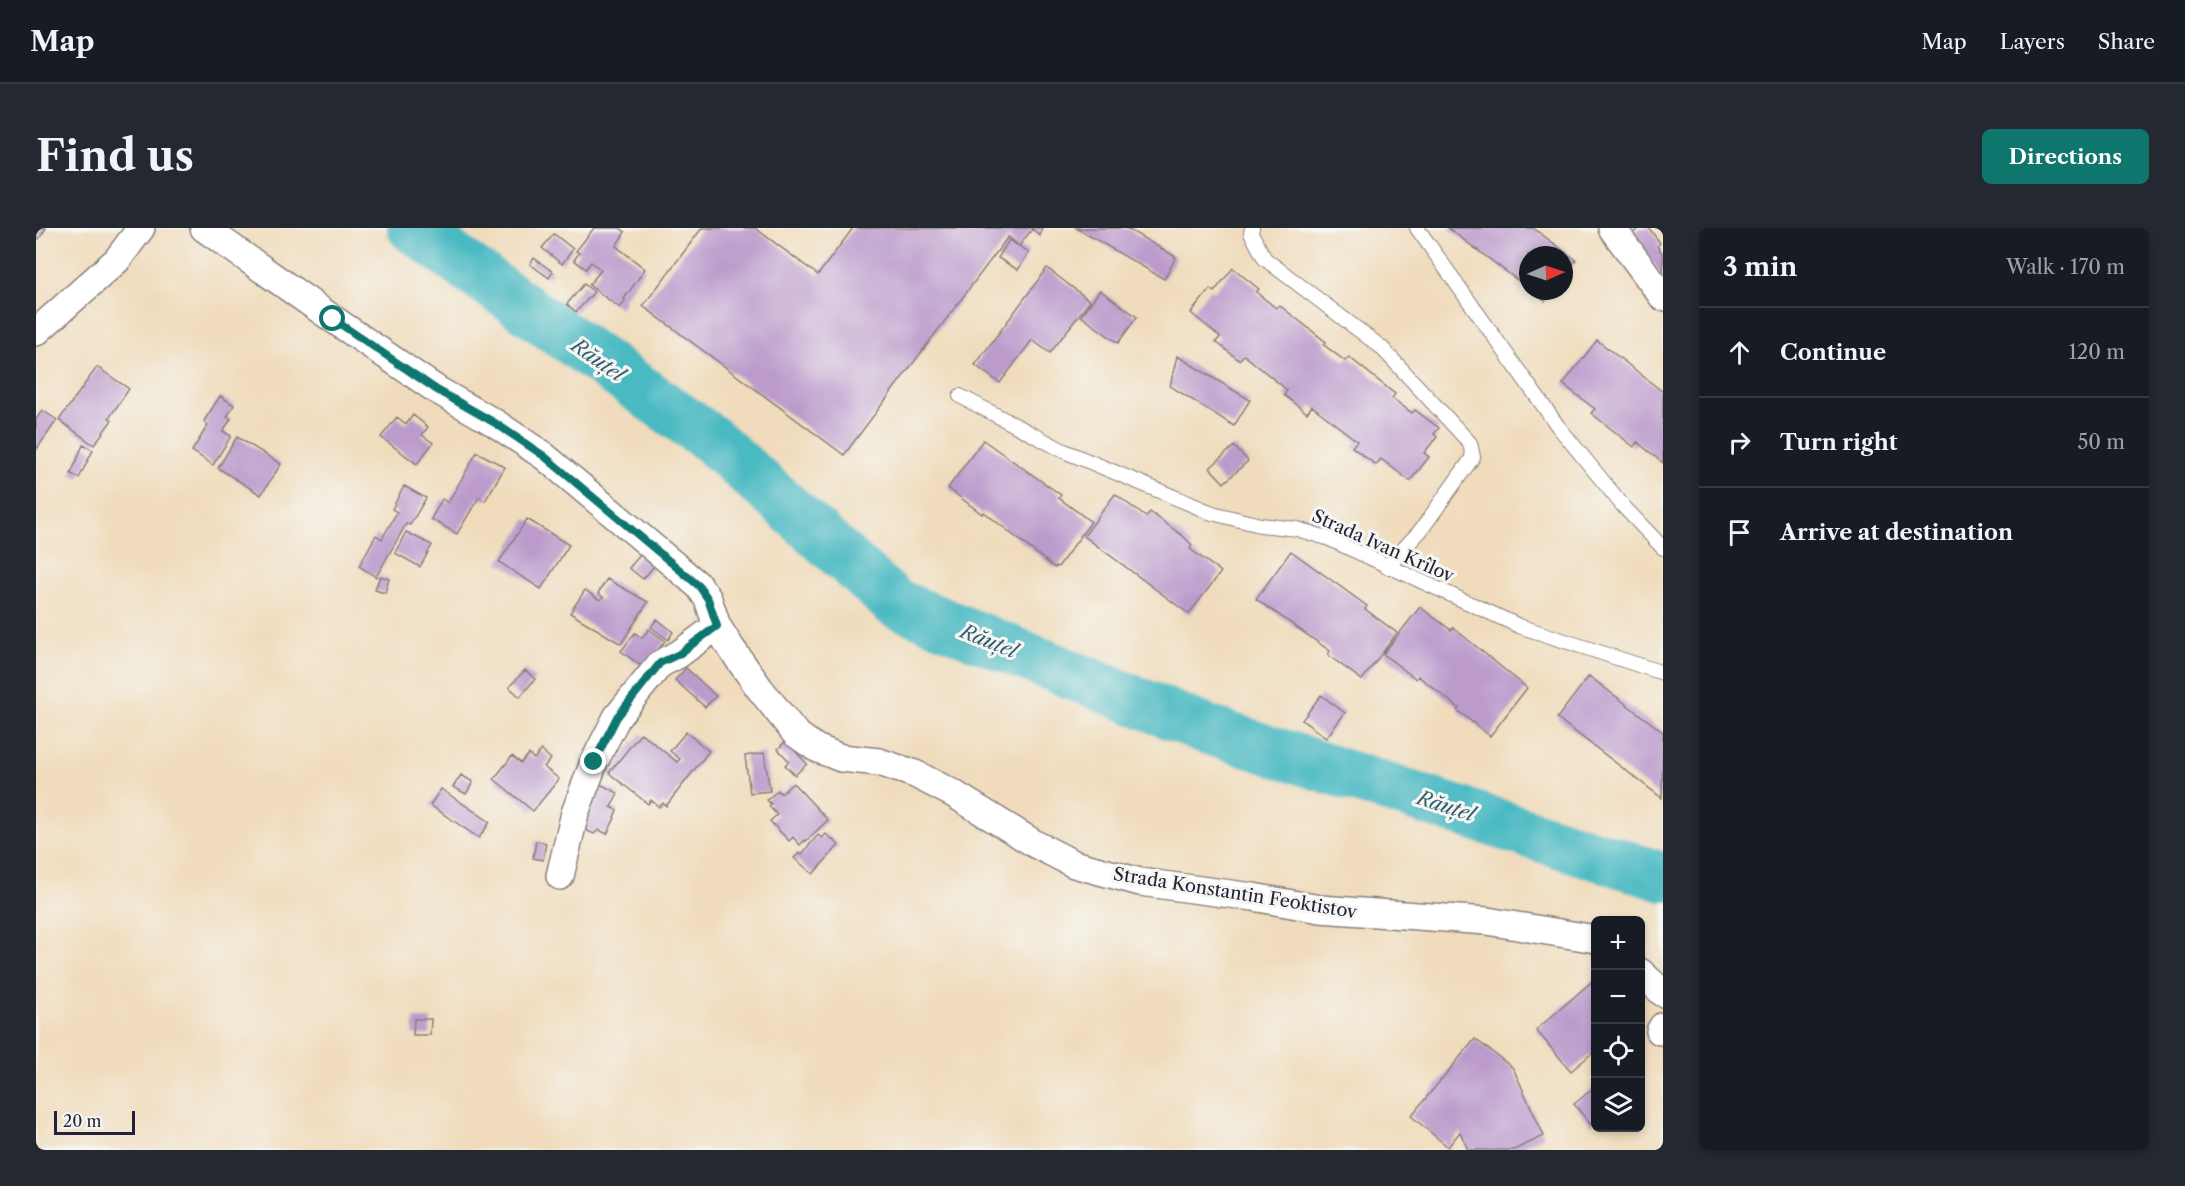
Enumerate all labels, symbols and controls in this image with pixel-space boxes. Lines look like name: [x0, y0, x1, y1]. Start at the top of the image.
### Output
text: Map: [30, 24, 94, 58]
text: Map: [1922, 29, 1967, 54]
text: Layers: [2000, 29, 2065, 54]
text: Share: [2098, 29, 2155, 54]
button: Directions: [1982, 129, 2149, 184]
text: Find us: [36, 130, 194, 182]
north arrow: [1519, 246, 1573, 300]
text: 3 min: [1723, 251, 1797, 283]
text: Walk · 170 m: [2006, 255, 2125, 279]
route start: [319, 305, 345, 331]
water label: Răuțel: [565, 332, 631, 389]
icon: ahead: [1723, 336, 1756, 369]
text: Continue: [1780, 339, 1886, 366]
text: 120 m: [2068, 340, 2125, 364]
icon: right: [1723, 426, 1756, 459]
text: Turn right: [1780, 429, 1898, 456]
text: 50 m: [2078, 430, 2125, 454]
street label: Strada Ivan Krîlov: [1309, 505, 1458, 587]
icon: arrive: [1723, 516, 1756, 549]
text: Arrive at destination: [1780, 519, 2013, 546]
water label: Răuțel: [955, 618, 1023, 665]
route end: [580, 748, 606, 774]
water label: Răuțel: [1412, 785, 1480, 828]
street label: Strada Konstantin Feoktistov: [1112, 863, 1359, 923]
map controls: [1591, 916, 1645, 1132]
button: +: [1591, 916, 1645, 970]
button: −: [1591, 970, 1645, 1024]
button: locate: [1591, 1024, 1645, 1078]
button: layers: [1591, 1078, 1645, 1132]
scale bar: [54, 1108, 135, 1136]
text: 20 m: [63, 1111, 102, 1131]

